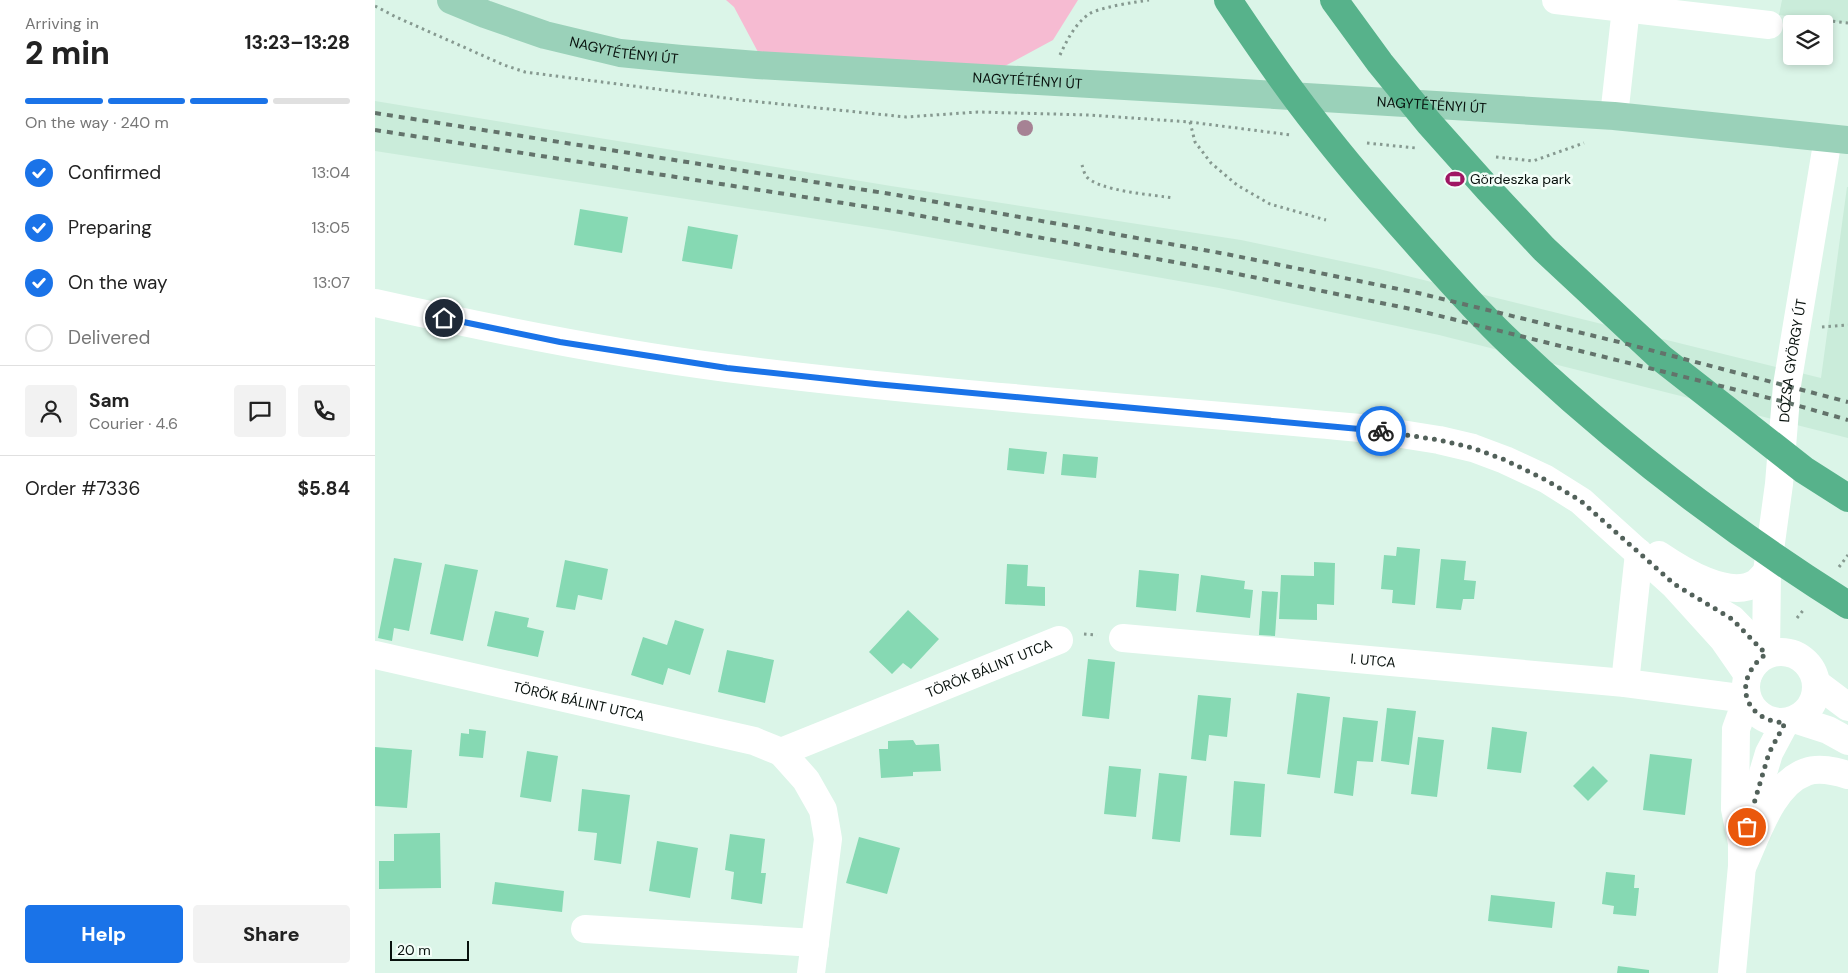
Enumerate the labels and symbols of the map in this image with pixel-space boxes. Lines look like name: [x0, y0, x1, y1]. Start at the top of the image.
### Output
street label: NAGYTÉTÉNYI ÚT: [568, 32, 679, 68]
street label: NAGYTÉTÉNYI ÚT: [972, 68, 1083, 93]
street label: NAGYTÉTÉNYI ÚT: [1376, 92, 1487, 117]
sports icon: Gördeszka park: [1444, 168, 1466, 190]
place label: Gördeszka park: [1470, 170, 1571, 188]
pin: [423, 297, 465, 339]
street label: DÓZSA GYÖRGY ÚT: [1775, 297, 1810, 423]
courier: [1356, 406, 1406, 456]
street label: TÖRÖK BÁLINT UTCA: [923, 635, 1055, 702]
street label: I. UTCA: [1350, 649, 1396, 671]
street label: TÖRÖK BÁLINT UTCA: [511, 678, 646, 725]
pin: [1726, 806, 1768, 848]
scale bar: [390, 938, 469, 961]

